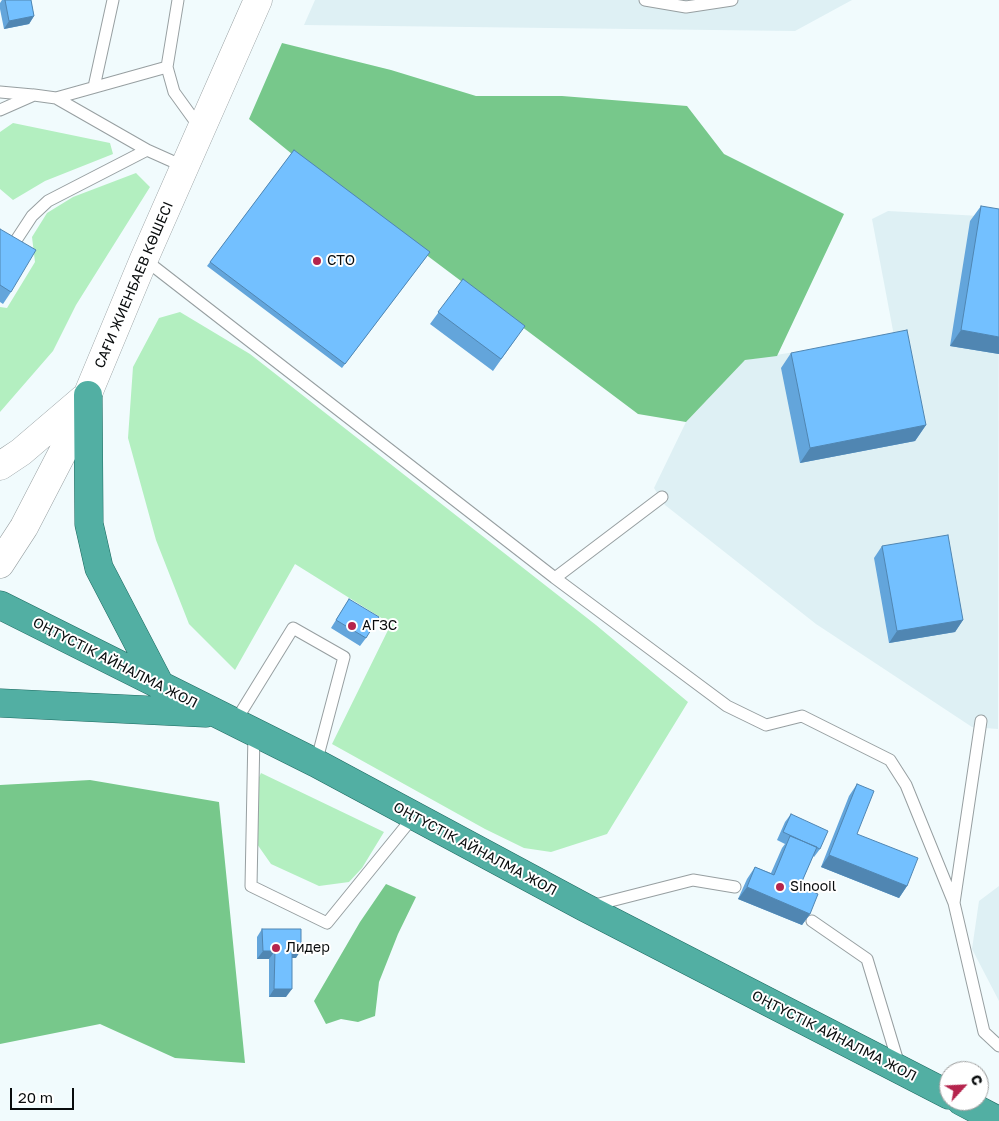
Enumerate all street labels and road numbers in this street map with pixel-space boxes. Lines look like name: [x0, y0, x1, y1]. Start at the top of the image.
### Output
street label: САҒИ ЖИЕНБАЕВ КӨШЕСІ: [91, 199, 177, 371]
street label: ОҢТҮСТІК АЙНАЛМА ЖОЛ: [30, 614, 200, 712]
street label: ОҢТҮСТІК АЙНАЛМА ЖОЛ: [390, 799, 560, 899]
street label: ОҢТҮСТІК АЙНАЛМА ЖОЛ: [749, 987, 919, 1085]

